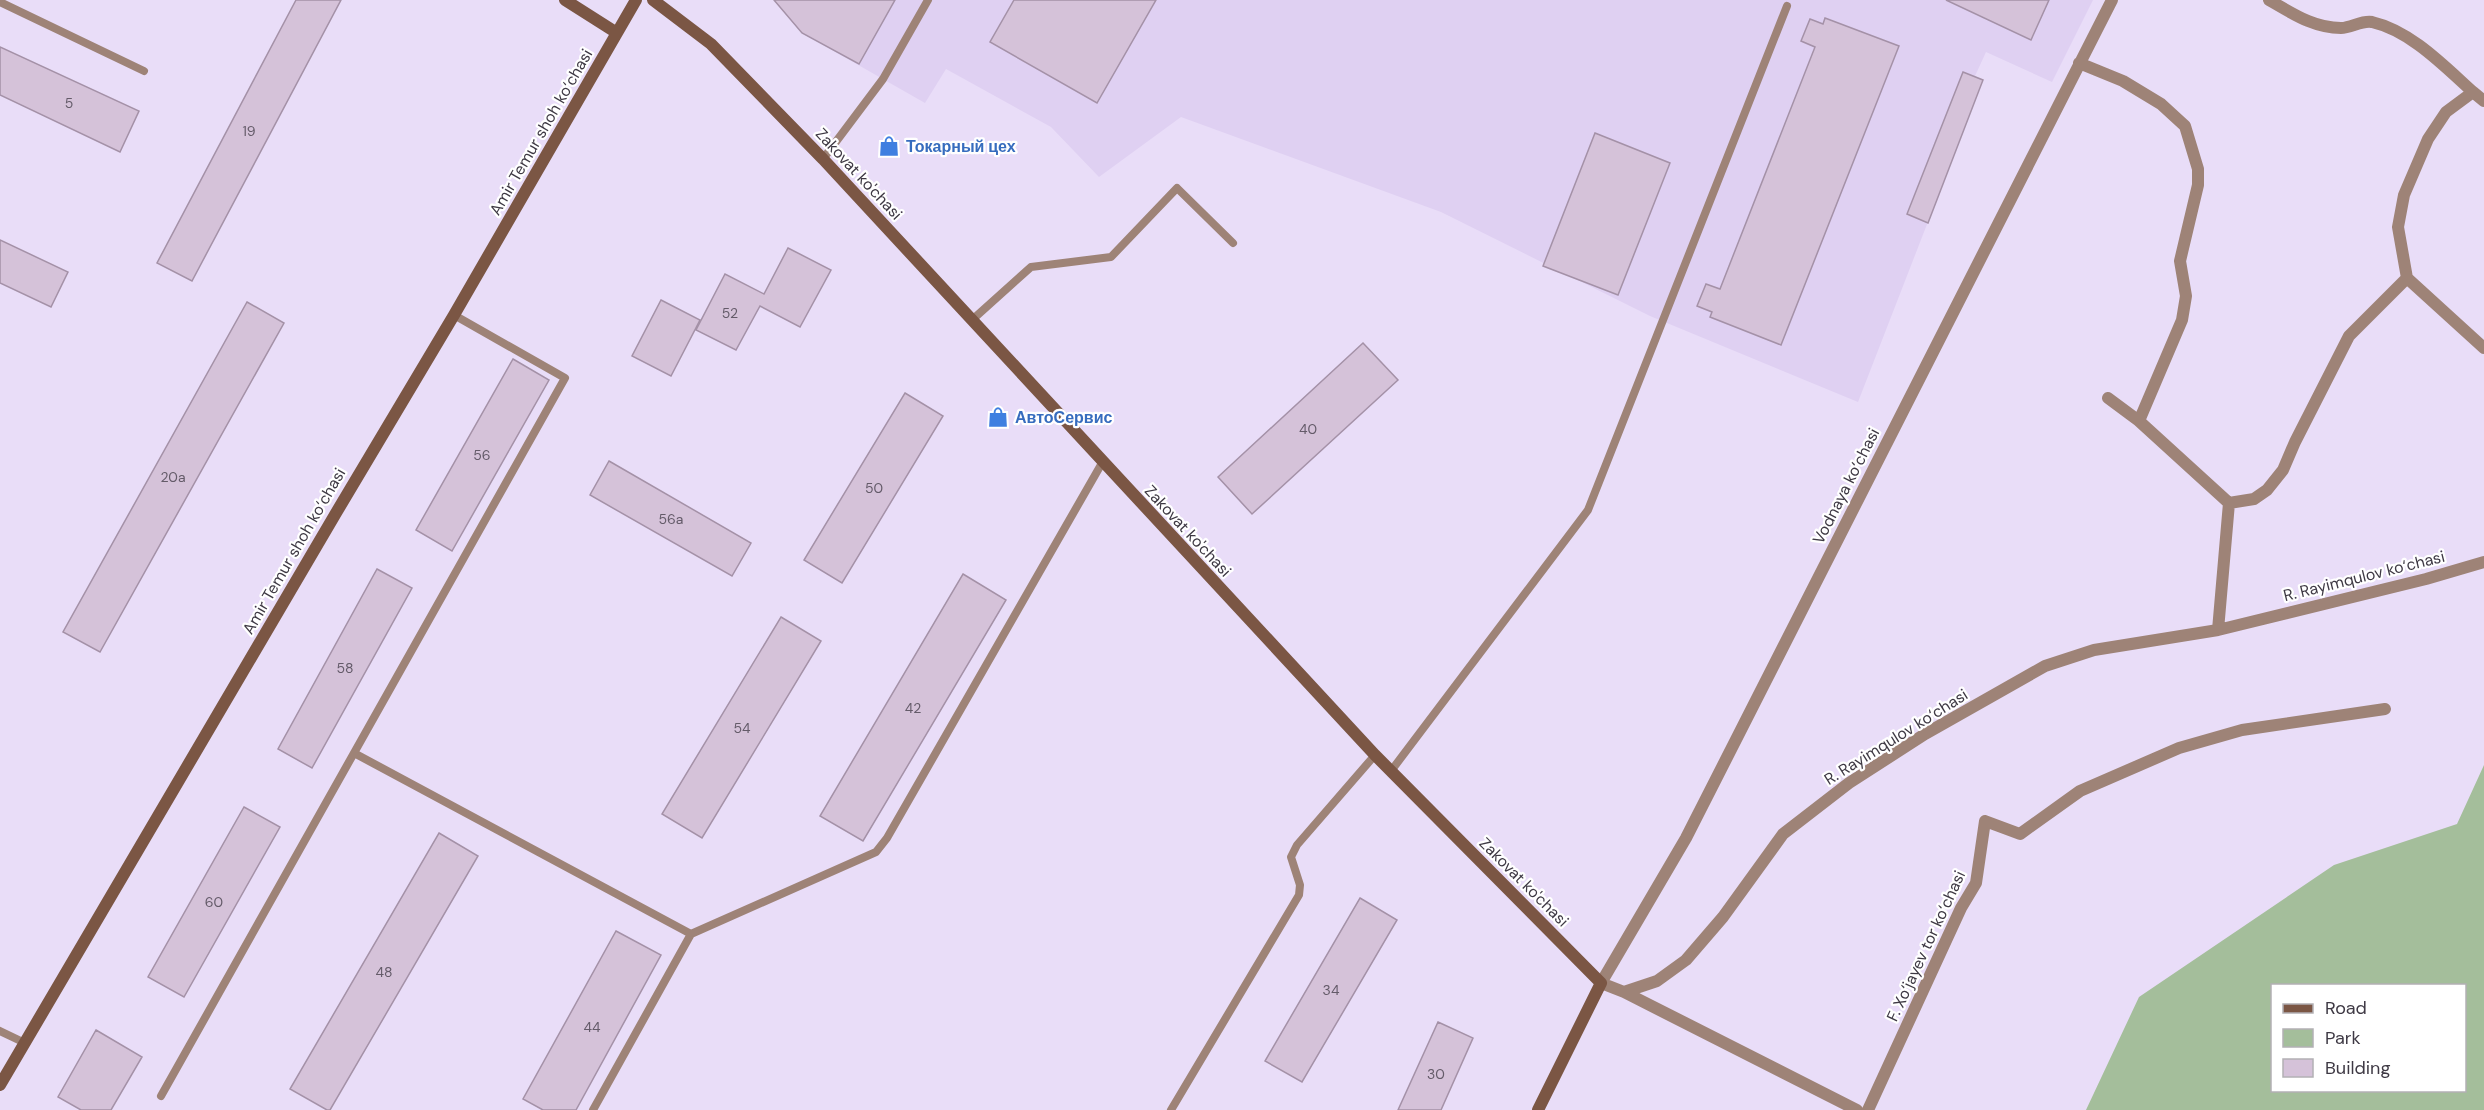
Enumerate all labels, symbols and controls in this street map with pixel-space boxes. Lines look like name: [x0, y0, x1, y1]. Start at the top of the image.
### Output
street label: Amir Temur shoh ko‘chasi: [485, 45, 597, 219]
house number: 5: [65, 94, 73, 112]
house number: 19: [242, 122, 256, 140]
street label: Zakovat ko'chasi: [811, 124, 907, 224]
shop icon: Токарный цех: [877, 134, 901, 158]
place label: Токарный цех: [906, 136, 1016, 157]
house number: 52: [722, 304, 738, 322]
shop icon: АвтоСервис: [986, 405, 1010, 429]
place label: АвтоСервис: [1015, 407, 1112, 428]
house number: 40: [1299, 420, 1317, 438]
street label: Vodnaya ko‘chasi: [1808, 424, 1884, 548]
house number: 56: [473, 446, 491, 464]
street label: Amir Temur shoh ko‘chasi: [238, 464, 350, 638]
house number: 20a: [160, 468, 186, 486]
house number: 50: [865, 479, 883, 497]
street label: Zakovat ko'chasi: [1140, 481, 1236, 581]
house number: 56a: [659, 510, 683, 528]
street label: R. Rayimqulov ko‘chasi: [2281, 546, 2447, 606]
house number: 58: [336, 659, 354, 677]
street label: R. Rayimqulov ko‘chasi: [1820, 684, 1972, 790]
house number: 42: [905, 699, 921, 717]
house number: 54: [733, 719, 751, 737]
street label: Zakovat ko'chasi: [1475, 833, 1573, 931]
street label: F. Xo‘jayev tor ko‘chasi: [1882, 867, 1970, 1025]
house number: 60: [205, 893, 223, 911]
house number: 48: [375, 963, 393, 981]
house number: 34: [1323, 981, 1340, 999]
legend: [2271, 984, 2466, 1092]
text: Road: [2325, 996, 2367, 1020]
house number: 44: [584, 1018, 601, 1036]
text: Park: [2325, 1026, 2361, 1050]
text: Building: [2325, 1056, 2390, 1080]
house number: 30: [1427, 1065, 1445, 1083]

